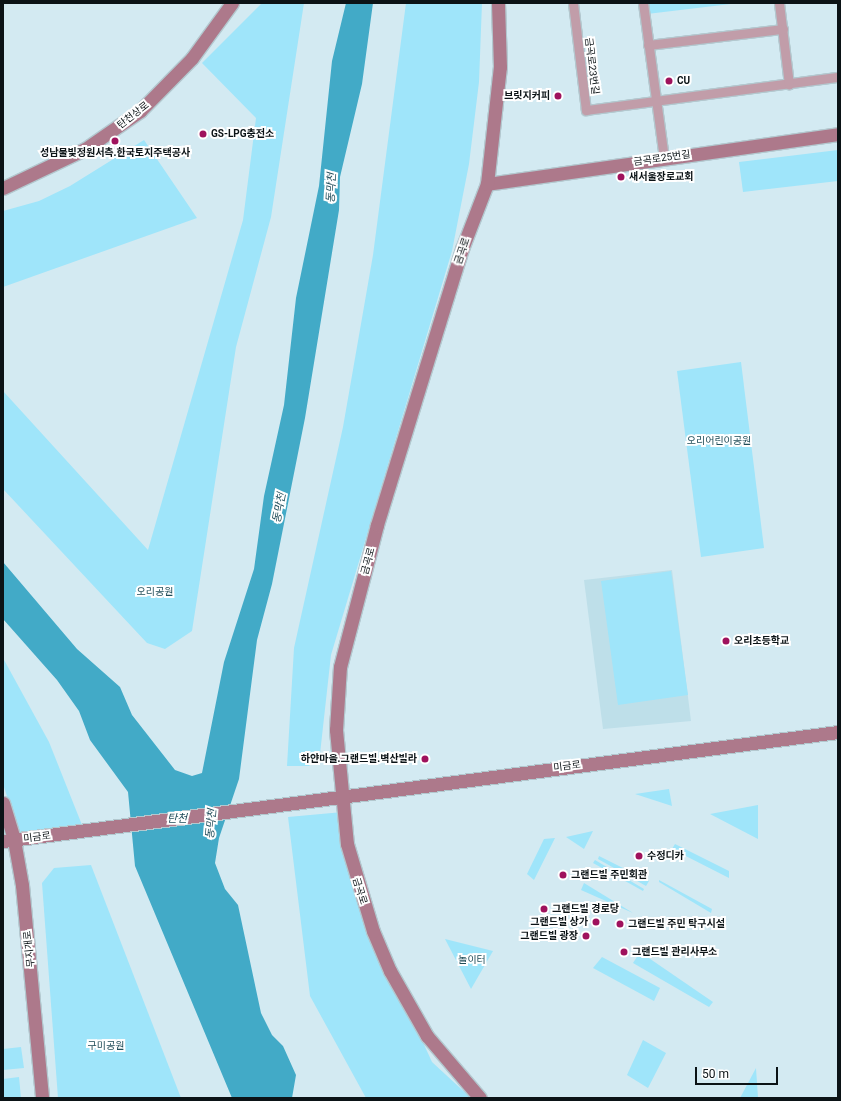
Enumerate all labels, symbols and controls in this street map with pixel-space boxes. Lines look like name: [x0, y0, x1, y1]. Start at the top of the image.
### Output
street label: 금곡로23번길: [583, 37, 601, 95]
place label: CU: [677, 75, 690, 87]
marker: CU: [664, 76, 674, 86]
place label: 브릿지커피: [504, 90, 550, 102]
marker: 브릿지커피: [553, 91, 563, 101]
street label: 탄천상로: [115, 99, 151, 131]
place label: GS-LPG충전소: [211, 128, 274, 140]
marker: GS-LPG충전소: [198, 129, 208, 139]
marker: 성남물빛정원서측.한국토지주택공사: [110, 136, 120, 146]
place label: 성남물빛정원서측.한국토지주택공사: [40, 147, 190, 159]
street label: 금곡로25번길: [633, 148, 691, 168]
place label: 새서울장로교회: [629, 171, 693, 183]
water label: 동막천: [325, 172, 339, 204]
marker: 새서울장로교회: [616, 172, 626, 182]
street label: 금곡로: [452, 236, 472, 266]
park label: 오리어린이공원: [687, 435, 751, 447]
water label: 동막천: [271, 492, 289, 524]
street label: 금곡로: [359, 546, 377, 576]
park label: 오리공원: [137, 586, 173, 598]
place label: 오리초등학교: [734, 635, 789, 647]
marker: 오리초등학교: [721, 636, 731, 646]
place label: 하얀마을.그랜드빌.벽산빌라: [301, 753, 417, 765]
marker: 하얀마을.그랜드빌.벽산빌라: [420, 754, 430, 764]
street label: 미금로: [553, 758, 581, 774]
water label: 동막천: [204, 808, 220, 840]
water label: 탄천: [167, 812, 187, 826]
street label: 미금로: [23, 829, 51, 845]
place label: 수정디카: [647, 850, 684, 862]
marker: 수정디카: [634, 851, 644, 861]
place label: 그랜드빌 주민회관: [571, 869, 647, 881]
marker: 그랜드빌 주민회관: [558, 870, 568, 880]
street label: 금곡로: [350, 876, 370, 906]
place label: 그랜드빌 경로당: [552, 903, 619, 915]
marker: 그랜드빌 경로당: [539, 904, 549, 914]
place label: 그랜드빌 상가: [530, 916, 588, 928]
marker: 그랜드빌 상가: [591, 917, 601, 927]
place label: 그랜드빌 주민 탁구시설: [628, 918, 725, 930]
marker: 그랜드빌 주민 탁구시설: [615, 919, 625, 929]
street label: 무지개로: [21, 930, 37, 968]
place label: 그랜드빌 광장: [520, 930, 578, 942]
marker: 그랜드빌 광장: [581, 931, 591, 941]
place label: 그랜드빌 관리사무소: [632, 946, 717, 958]
marker: 그랜드빌 관리사무소: [619, 947, 629, 957]
park label: 놀이터: [458, 954, 486, 966]
park label: 구미공원: [88, 1040, 124, 1052]
scale bar: [697, 1059, 780, 1085]
text: 50 m: [702, 1067, 729, 1081]

